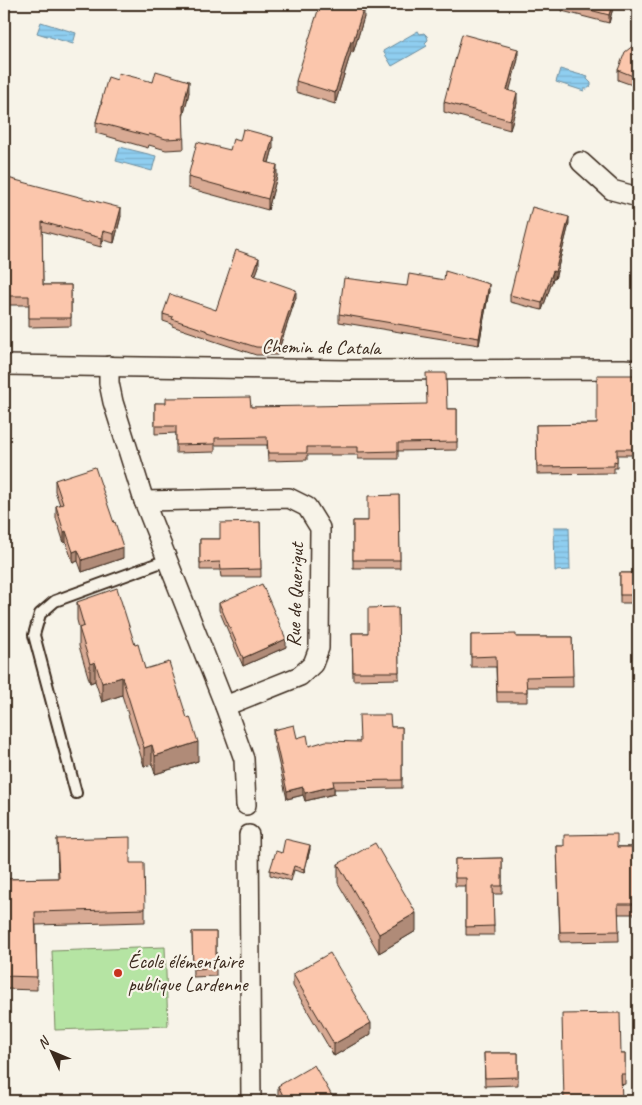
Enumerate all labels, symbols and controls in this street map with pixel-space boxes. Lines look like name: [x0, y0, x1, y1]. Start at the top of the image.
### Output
street label: Chemin de Catala: [261, 333, 382, 361]
street label: Rue de Querigut: [281, 540, 309, 647]
place label: École élémentaire publique Lardenne: [128, 949, 249, 997]
marker: École élémentaire publique Lardenne: [112, 967, 124, 979]
north arrow: [28, 1028, 78, 1078]
text: N: [34, 1033, 54, 1052]

